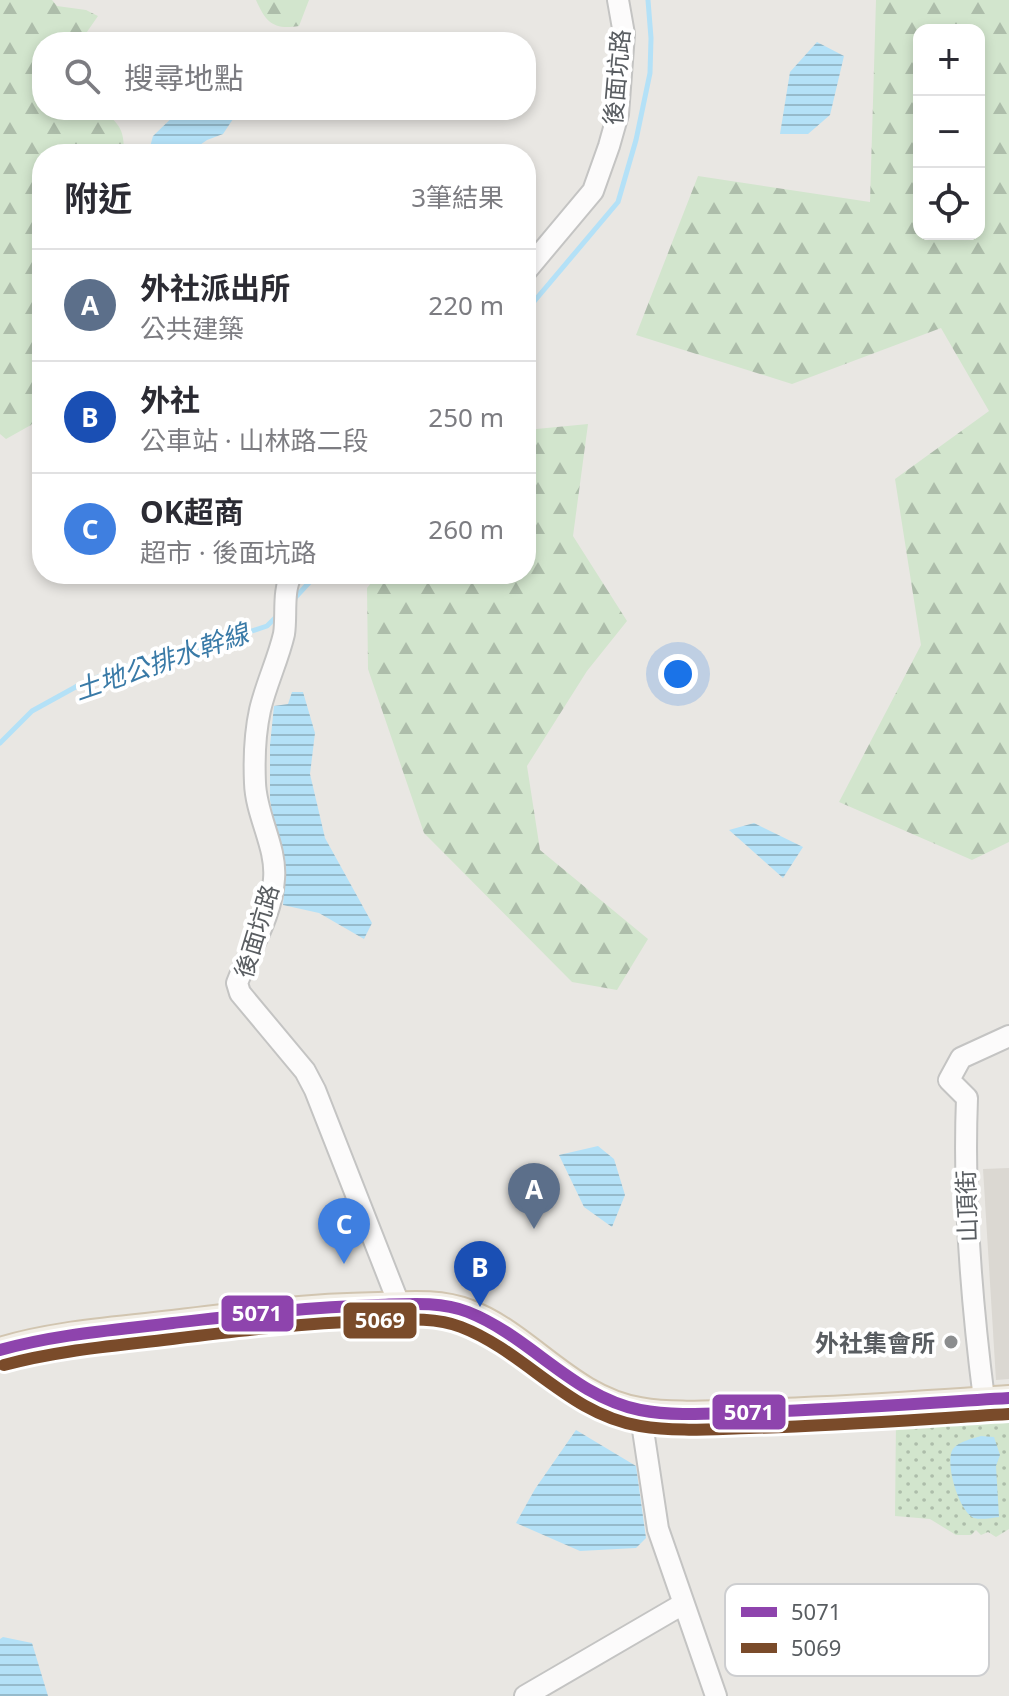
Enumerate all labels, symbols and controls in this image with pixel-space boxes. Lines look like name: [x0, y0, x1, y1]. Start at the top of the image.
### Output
map controls: [913, 24, 985, 240]
button: +: [913, 24, 985, 96]
street label: 後面坑路: [595, 28, 637, 126]
search box: [32, 32, 536, 120]
icon: search: [60, 54, 104, 98]
text: 搜尋地點: [124, 57, 244, 98]
button: −: [913, 96, 985, 168]
button: locate: [913, 168, 985, 240]
text: 附近: [64, 175, 132, 221]
text: 3筆結果: [411, 179, 504, 215]
text: 外社派出所: [140, 267, 290, 308]
text: A: [81, 287, 99, 323]
text: 220 m: [428, 287, 504, 323]
text: 公共建築: [140, 310, 244, 346]
text: 外社: [140, 379, 200, 420]
text: B: [81, 399, 99, 435]
text: 250 m: [428, 399, 504, 435]
text: 公車站 · 山林路二段: [140, 422, 369, 458]
text: OK超商: [140, 491, 244, 532]
text: C: [82, 511, 98, 547]
text: 260 m: [428, 511, 504, 547]
text: 超市 · 後面坑路: [140, 534, 317, 570]
water label: 土地公排水幹線: [69, 613, 256, 708]
your location: [658, 654, 698, 694]
street label: 後面坑路: [226, 880, 286, 982]
pin: A: [508, 1163, 560, 1229]
street label: 山頂街: [948, 1169, 984, 1243]
pin: C: [318, 1198, 370, 1264]
pin: B: [454, 1241, 506, 1307]
line badge: 5071: [220, 1294, 295, 1333]
text: 5071: [232, 1297, 282, 1327]
line badge: 5069: [342, 1301, 418, 1340]
text: 5069: [355, 1304, 405, 1334]
place label: 外社集會所: [815, 1326, 935, 1359]
marker: 外社集會所: [942, 1333, 960, 1351]
line badge: 5071: [711, 1393, 787, 1431]
text: 5071: [724, 1396, 774, 1426]
legend: [725, 1584, 989, 1676]
text: 5071: [791, 1596, 841, 1626]
text: 5069: [791, 1632, 841, 1662]

